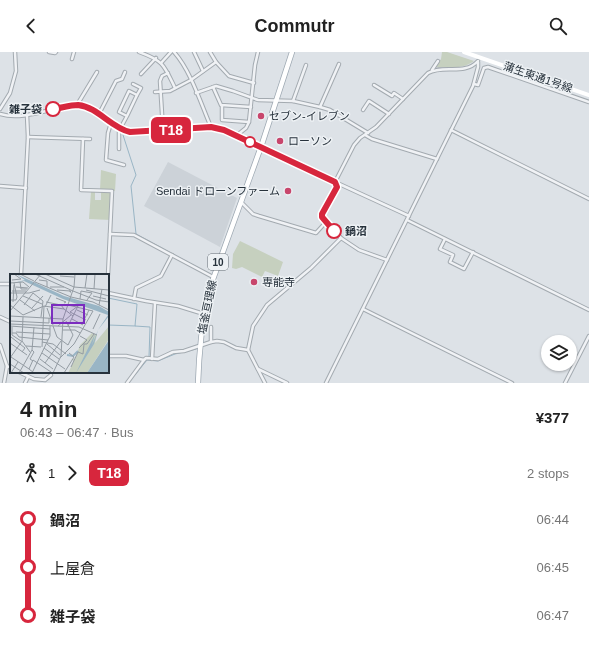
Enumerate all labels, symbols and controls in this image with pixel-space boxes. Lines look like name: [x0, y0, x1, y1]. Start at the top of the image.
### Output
icon: back: [20, 15, 42, 37]
icon: search: [547, 15, 569, 37]
text: Commutr: [255, 16, 335, 36]
street label: 蒲生東通1号線: [502, 60, 574, 94]
marker: 雑子袋: [45, 101, 61, 117]
place label: 雑子袋: [9, 103, 42, 115]
place label: セブン-イレブン: [269, 110, 350, 122]
marker: セブン-イレブン: [256, 111, 266, 121]
line badge: T18: [148, 117, 194, 143]
text: T18: [159, 122, 183, 138]
place label: ローソン: [288, 135, 332, 147]
unlabelled marker: [244, 136, 256, 148]
marker: ローソン: [275, 136, 285, 146]
place label: Sendai ドローンファーム: [156, 185, 280, 197]
marker: Sendai ドローンファーム: [283, 186, 293, 196]
marker: 鍋沼: [326, 223, 342, 239]
place label: 鍋沼: [345, 225, 367, 237]
road number: 10: [208, 254, 228, 270]
inset map: [10, 274, 109, 373]
place label: 専能寺: [262, 276, 295, 288]
marker: 専能寺: [249, 277, 259, 287]
street label: 塩釜亘理線: [195, 279, 219, 335]
map controls: [541, 335, 577, 371]
button: layers: [541, 335, 577, 371]
text: 4 min: [20, 397, 77, 422]
text: ¥377: [536, 409, 569, 426]
text: 06:43 – 06:47 · Bus: [20, 425, 133, 440]
icon: walk: [20, 462, 42, 484]
icon: forward: [61, 462, 83, 484]
text: T18: [97, 465, 121, 481]
text: 1: [48, 466, 55, 481]
text: 2 stops: [527, 466, 569, 481]
text: 鍋沼: [50, 512, 80, 529]
text: 06:44: [536, 512, 569, 527]
text: 上屋倉: [50, 560, 95, 577]
text: 06:45: [536, 560, 569, 575]
text: 雑子袋: [50, 608, 95, 625]
text: 06:47: [536, 608, 569, 623]

